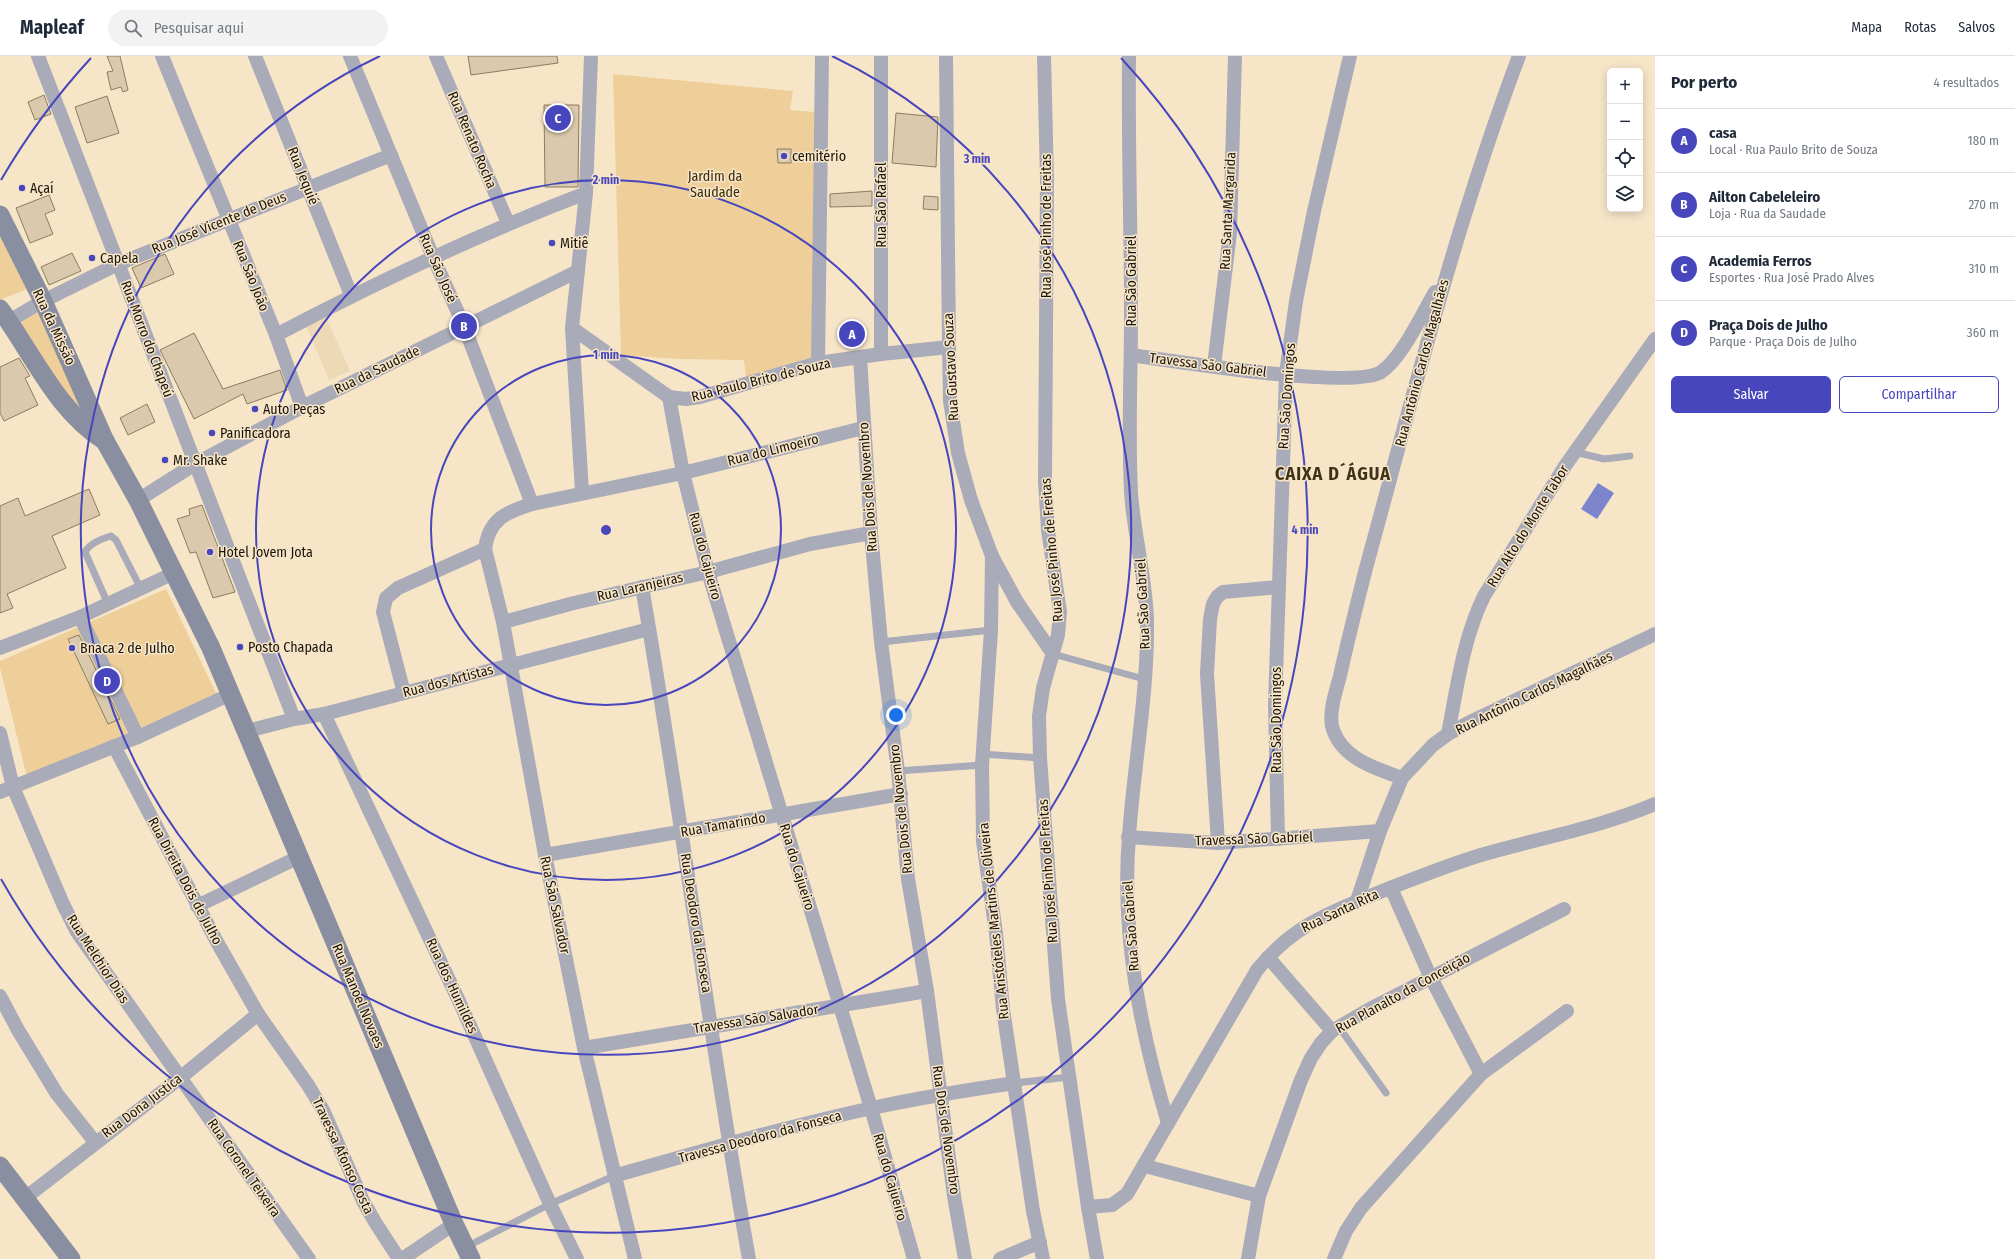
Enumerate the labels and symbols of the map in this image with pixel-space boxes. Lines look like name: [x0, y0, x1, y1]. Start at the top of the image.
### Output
street label: Rua Renato Rocha: [444, 89, 500, 191]
pin: C: [545, 103, 571, 133]
street label: Rua Jequié: [284, 144, 322, 208]
place label: cemitério: [792, 148, 846, 165]
marker: cemitério: [779, 151, 789, 161]
street label: Rua Santa Margarida: [1216, 151, 1240, 271]
text: 3 min: [963, 152, 990, 166]
street label: Rua José Pinho de Freitas: [1038, 154, 1055, 298]
street label: Rua São Rafael: [873, 162, 890, 248]
park label: Jardim da Saudade: [688, 168, 742, 201]
text: 2 min: [592, 173, 619, 187]
place label: Açaí: [30, 180, 54, 197]
marker: Açaí: [17, 183, 27, 193]
street label: Rua José Vicente de Deus: [149, 188, 289, 258]
street label: Rua São José: [415, 231, 461, 305]
place label: Mitiê: [560, 235, 589, 252]
street label: Rua São Gabriel: [1123, 235, 1140, 326]
street label: Rua São João: [229, 238, 273, 314]
marker: Mitiê: [547, 238, 557, 248]
place label: Capela: [100, 250, 139, 267]
marker: Capela: [87, 253, 97, 263]
street label: Rua Antônio Carlos Magalhães: [1391, 277, 1453, 449]
street label: Rua Morro do Chapeú: [117, 278, 177, 400]
street label: Rua da Missão: [29, 286, 79, 368]
pin: B: [451, 311, 477, 341]
street label: Rua Gustavo Souza: [940, 312, 962, 421]
pin: A: [839, 319, 865, 349]
street label: Rua da Saudade: [332, 342, 422, 398]
street label: Rua São Domingos: [1275, 342, 1299, 450]
text: 1 min: [593, 348, 619, 362]
street label: Travessa São Gabriel: [1148, 349, 1268, 381]
street label: Rua Paulo Brito de Souza: [690, 354, 832, 406]
place label: Auto Peças: [263, 401, 325, 418]
marker: Auto Peças: [250, 404, 260, 414]
street label: Rua Dois de Novembro: [855, 422, 881, 552]
place label: Panificadora: [220, 425, 291, 442]
marker: Panificadora: [207, 428, 217, 438]
street label: Rua do Limoeiro: [726, 430, 820, 470]
place label: Mr. Shake: [173, 452, 228, 469]
marker: Mr. Shake: [160, 455, 170, 465]
district label: CAIXA D´ÁGUA: [1275, 462, 1391, 485]
street label: Rua Alto do Monte Tabor: [1483, 462, 1573, 590]
street label: Rua José Pinho de Freitas: [1037, 477, 1067, 623]
street label: Rua do Cajueiro: [685, 510, 725, 602]
centre of rings: [599, 523, 613, 537]
text: 4 min: [1291, 523, 1319, 537]
place label: Hotel Jovem Jota: [218, 544, 313, 561]
marker: Hotel Jovem Jota: [205, 547, 215, 557]
street label: Rua São Gabriel: [1132, 558, 1154, 650]
street label: Rua Laranjeiras: [595, 569, 685, 605]
place label: Posto Chapada: [248, 639, 333, 656]
place label: Bnaca 2 de Julho: [80, 640, 175, 657]
marker: Posto Chapada: [235, 642, 245, 652]
marker: Bnaca 2 de Julho: [67, 643, 77, 653]
street label: Rua Antônio Carlos Magalhães: [1453, 648, 1615, 738]
street label: Rua dos Artistas: [401, 661, 495, 701]
pin: D: [94, 666, 120, 696]
street label: Rua São Domingos: [1268, 667, 1285, 773]
your location: [886, 705, 906, 725]
street label: Rua Dois de Novembro: [886, 743, 916, 875]
street label: Rua José Pinho de Freitas: [1034, 798, 1062, 944]
street label: Rua Tamarindo: [679, 809, 767, 841]
street label: Rua Direita Dois de Julho: [144, 814, 226, 948]
street label: Rua do Cajueiro: [776, 821, 818, 913]
street label: Rua Aristóteles Martins de Oliveira: [975, 822, 1013, 1020]
street label: Travessa São Gabriel: [1195, 828, 1314, 850]
street label: Rua Deodoro da Fonseca: [677, 852, 715, 994]
street label: Rua São Salvador: [536, 855, 574, 956]
street label: Rua São Gabriel: [1119, 880, 1143, 972]
street label: Rua Santa Rita: [1299, 886, 1382, 936]
street label: Rua Melchior Dias: [63, 911, 133, 1007]
street label: Rua dos Humildes: [422, 936, 482, 1036]
street label: Rua Manoel Novaes: [328, 941, 388, 1051]
street label: Rua Planalto da Conceição: [1333, 949, 1473, 1037]
street label: Travessa São Salvador: [692, 1001, 820, 1037]
street label: Rua Dois de Novembro: [929, 1064, 963, 1196]
street label: Rua Dona Justica: [99, 1070, 186, 1142]
street label: Travessa Afonso Costa: [309, 1095, 377, 1217]
street label: Travessa Deodoro da Fonseca: [677, 1107, 844, 1167]
street label: Rua Coronel Teixeira: [204, 1115, 284, 1221]
street label: Rua do Cajueiro: [869, 1131, 911, 1223]

